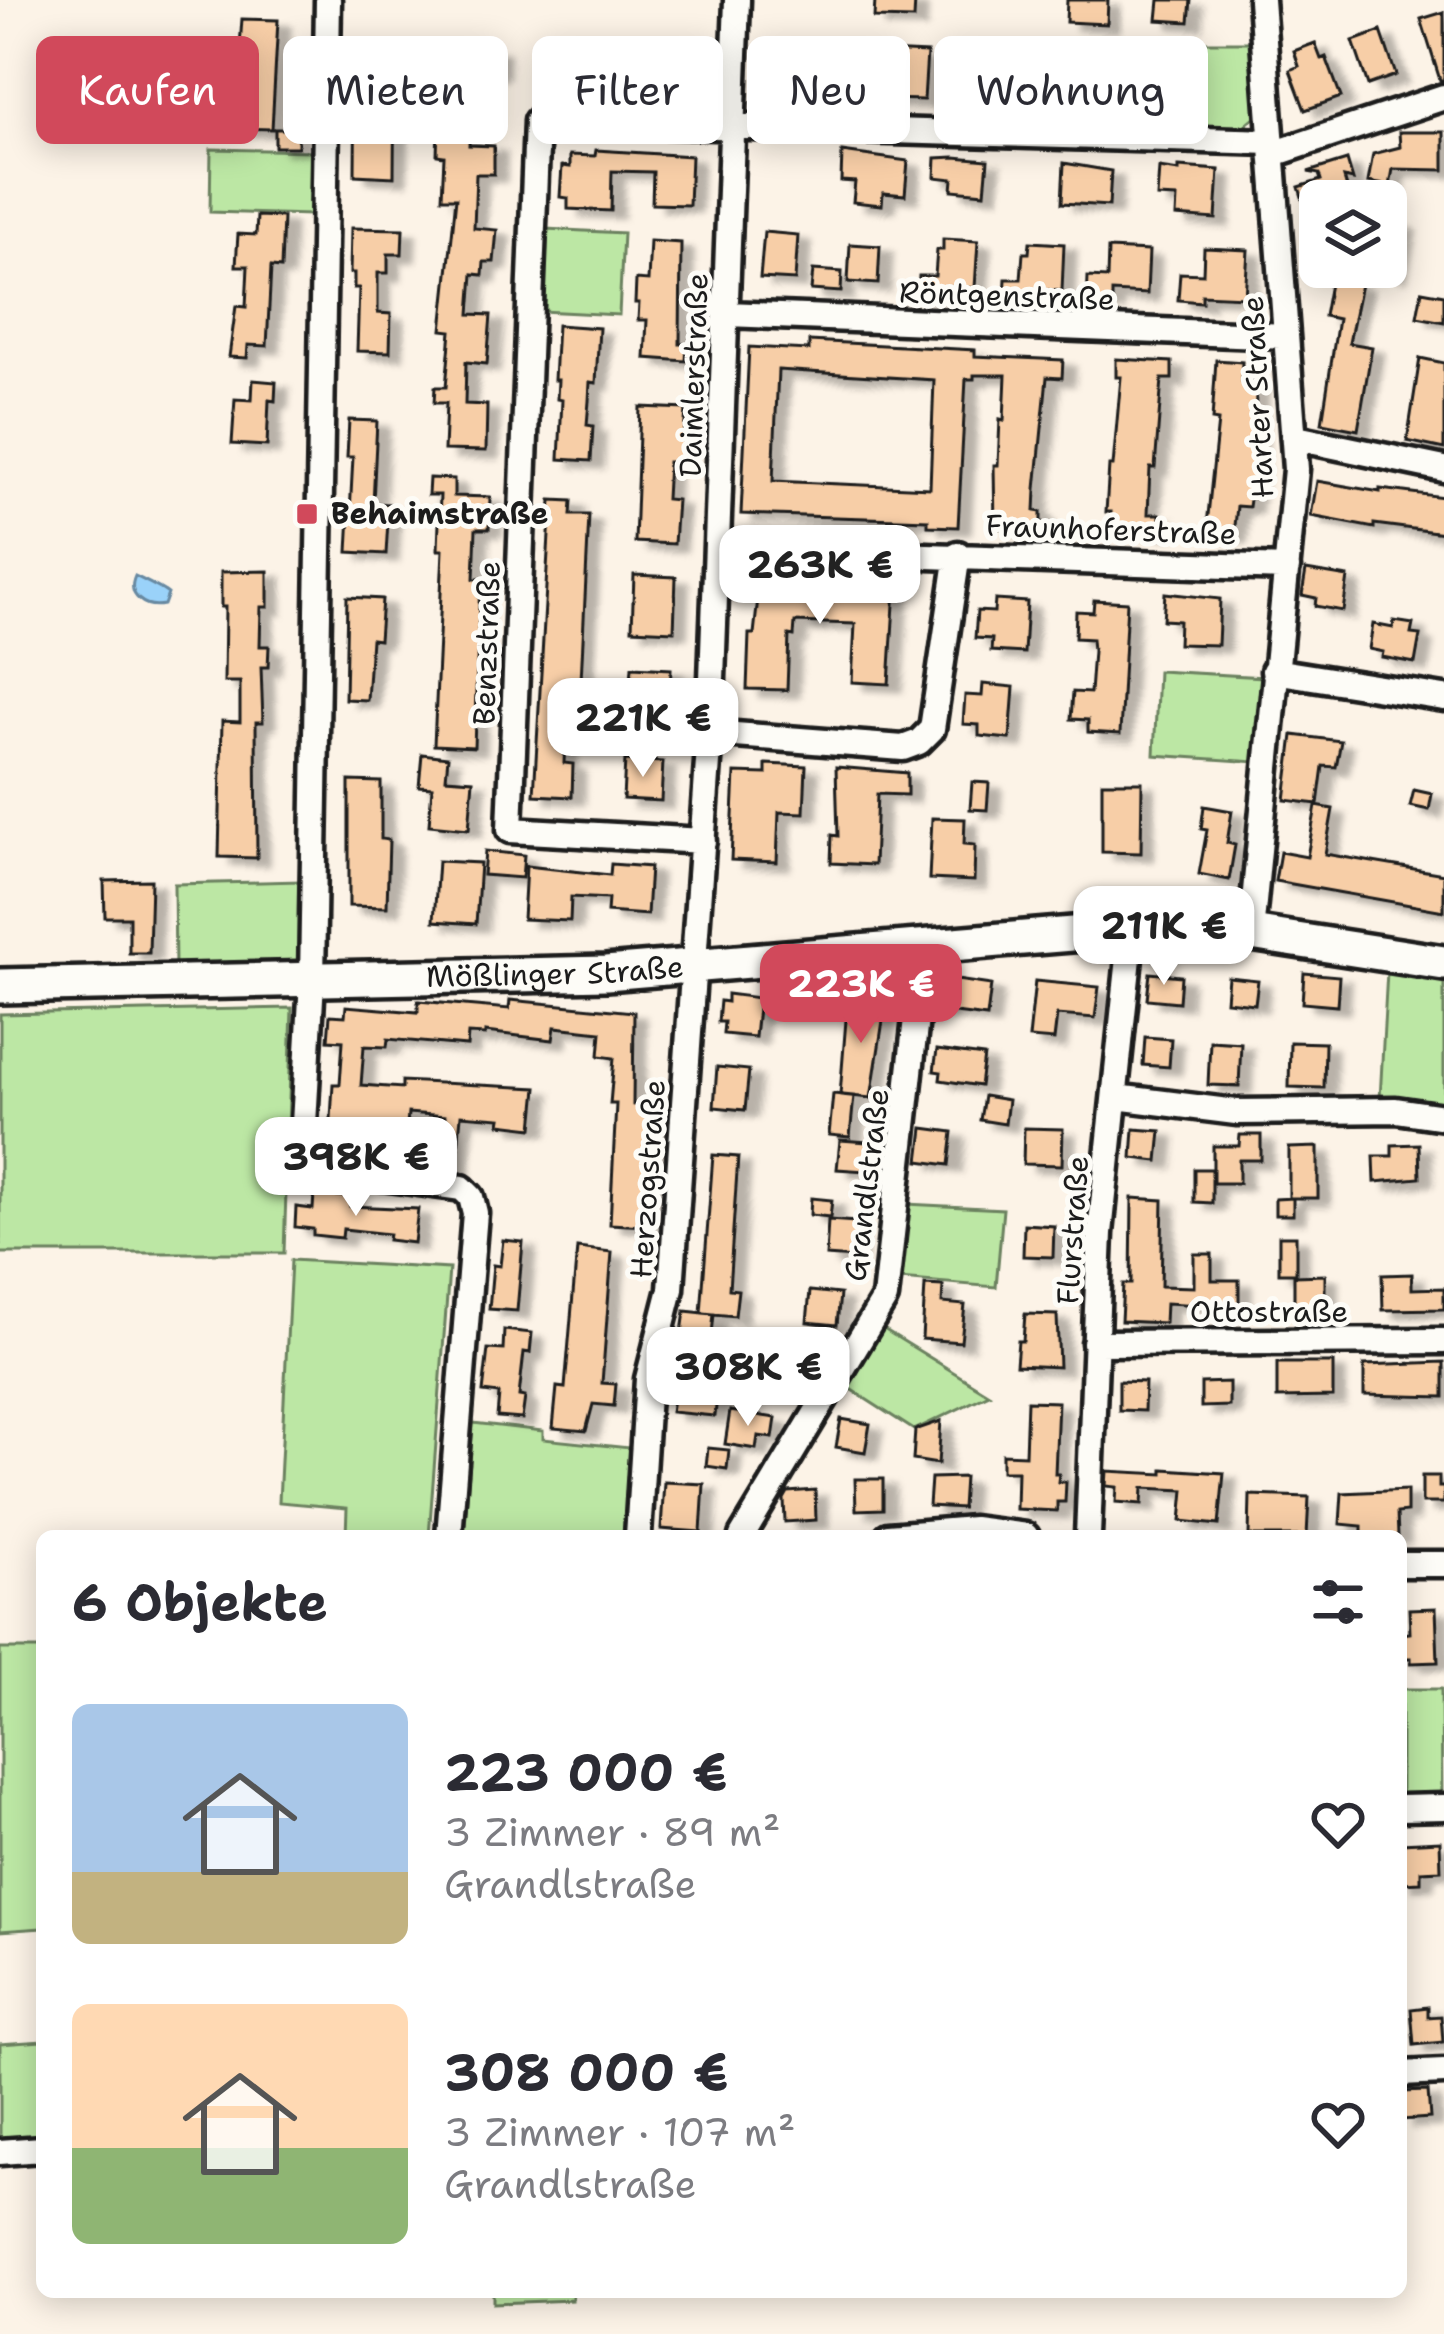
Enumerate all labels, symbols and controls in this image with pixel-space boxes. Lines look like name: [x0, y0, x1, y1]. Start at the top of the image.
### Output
chip: Kaufen: [36, 36, 259, 144]
chip: Mieten: [283, 36, 508, 144]
chip: Filter: [532, 36, 723, 144]
chip: Neu: [747, 36, 910, 144]
chip: Wohnung: [934, 36, 1208, 144]
map controls: [1299, 180, 1407, 288]
button: layers: [1299, 180, 1407, 288]
street label: Röntgenstraße: [898, 271, 1116, 320]
street label: Daimlerstraße: [669, 272, 718, 478]
street label: Harter Straße: [1232, 295, 1283, 499]
place label: Behaimstraße: [331, 493, 549, 534]
marker: Behaimstraße: [294, 501, 320, 527]
street label: Fraunhoferstraße: [985, 505, 1237, 554]
pin: 263K €: [722, 525, 918, 627]
text: 263K €: [746, 538, 894, 590]
street label: Benzstraße: [463, 560, 510, 726]
pin: 221K €: [545, 678, 741, 780]
text: 221K €: [574, 691, 712, 743]
pin: 211K €: [1066, 886, 1262, 988]
text: 211K €: [1100, 899, 1228, 951]
pin: 223K €: [763, 944, 959, 1046]
street label: Mößlinger Straße: [425, 946, 685, 997]
text: 223K €: [787, 957, 935, 1009]
street label: Herzogstraße: [620, 1078, 675, 1280]
street label: Grandlstraße: [834, 1086, 899, 1284]
pin: 398K €: [258, 1117, 454, 1219]
text: 398K €: [282, 1130, 430, 1182]
street label: Flurstraße: [1047, 1154, 1098, 1306]
street label: Ottostraße: [1190, 1291, 1348, 1332]
pin: 308K €: [650, 1327, 846, 1429]
text: 308K €: [674, 1340, 822, 1392]
text: 6 Objekte: [72, 1568, 328, 1636]
icon: filters: [1305, 1569, 1371, 1635]
text: 223 000 €: [444, 1738, 728, 1806]
icon: home: [168, 1752, 312, 1896]
icon: heart: [1305, 1791, 1371, 1857]
text: 3 Zimmer · 89 m²: [444, 1806, 780, 1858]
text: Grandlstraße: [444, 1858, 697, 1910]
text: 308 000 €: [444, 2038, 728, 2106]
icon: home: [168, 2052, 312, 2196]
icon: heart: [1305, 2091, 1371, 2157]
text: 3 Zimmer · 107 m²: [444, 2106, 795, 2158]
text: Grandlstraße: [444, 2158, 697, 2210]

